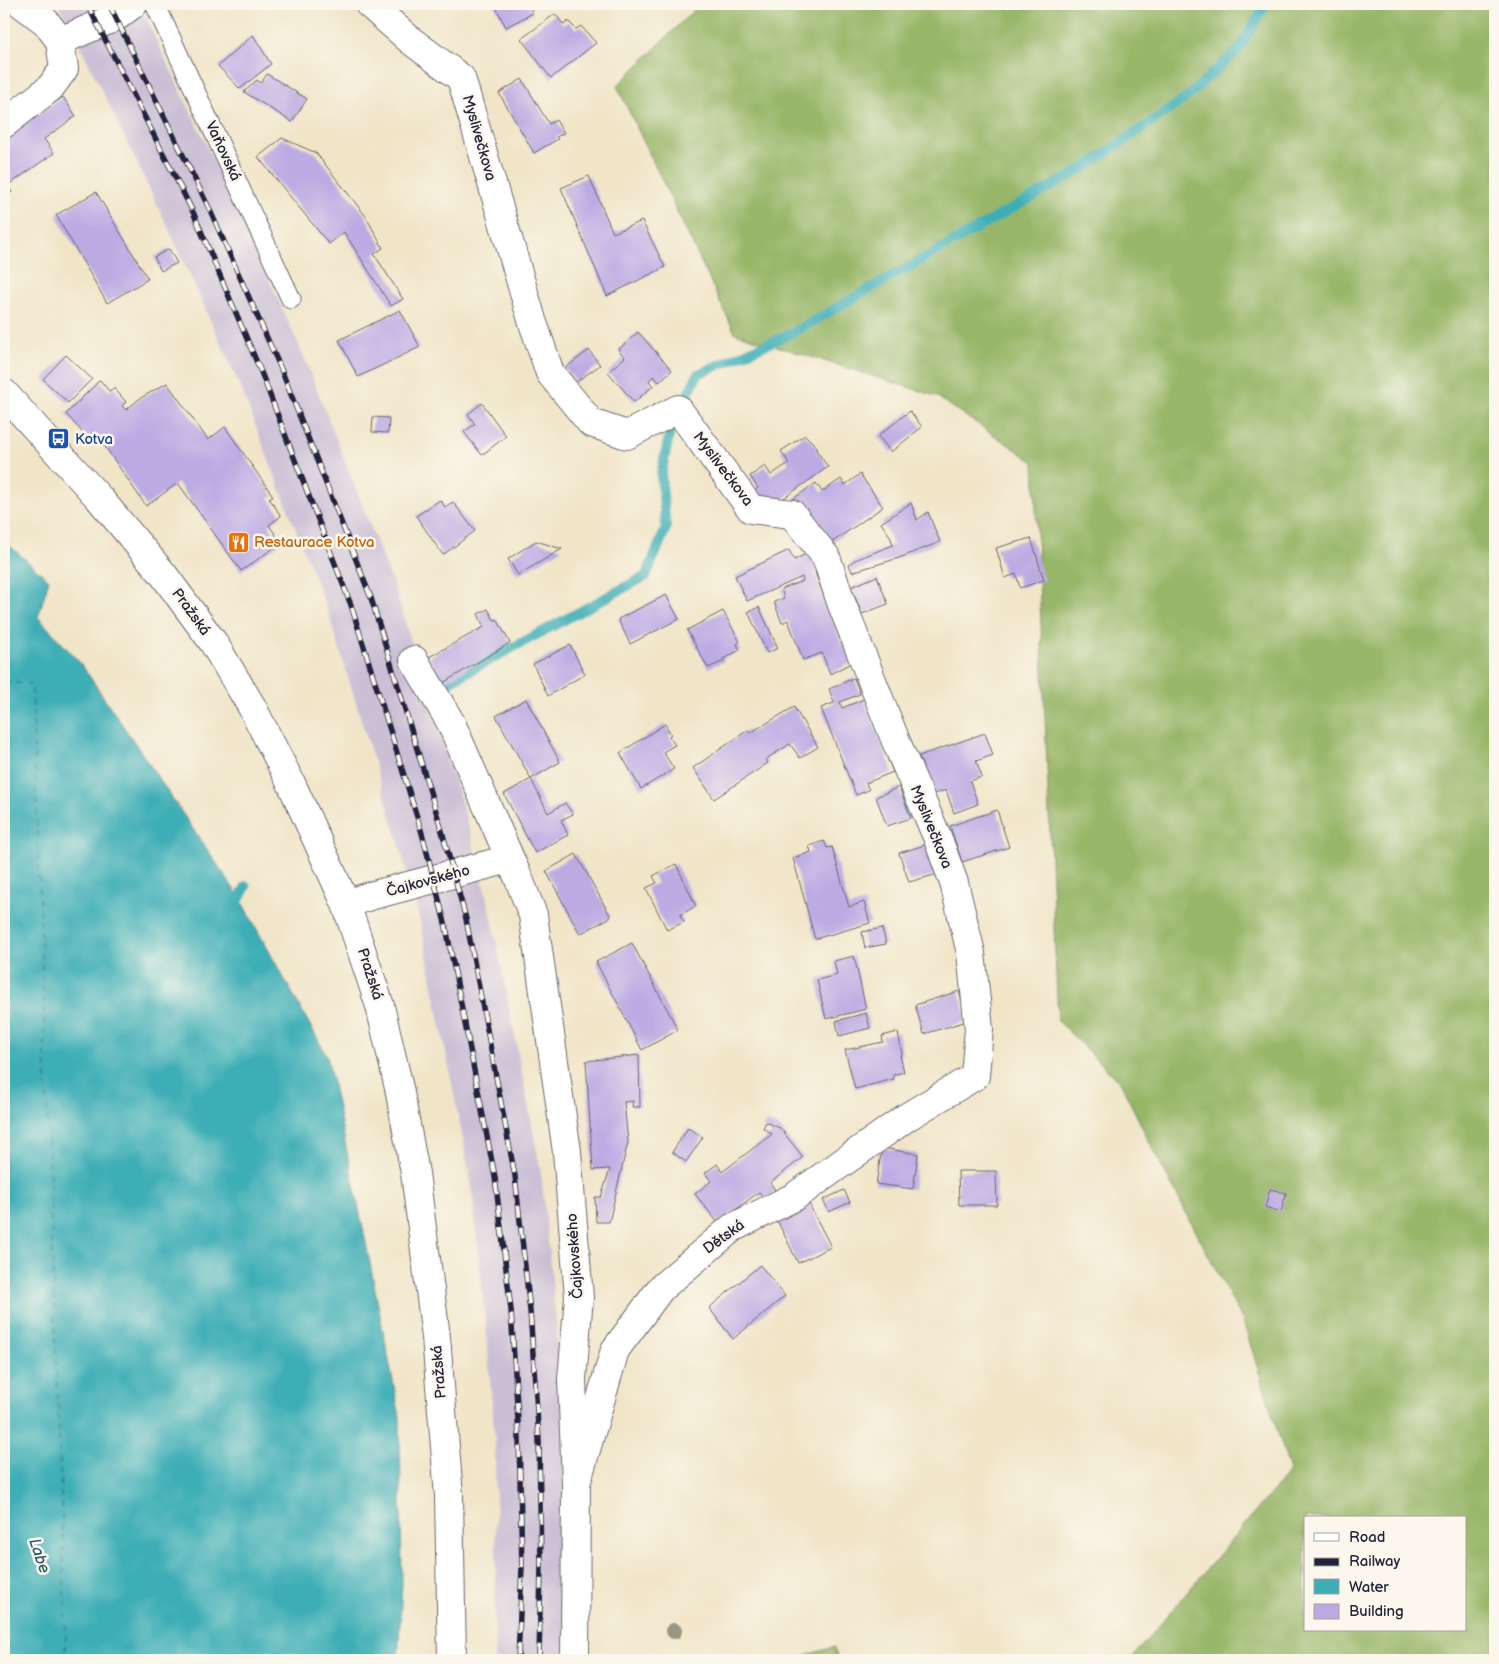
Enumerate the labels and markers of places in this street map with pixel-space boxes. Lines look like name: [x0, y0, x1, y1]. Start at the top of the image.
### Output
bus stop icon: Kotva: [47, 427, 71, 451]
place label: Kotva: [75, 430, 113, 449]
restaurant icon: Restaurace Kotva: [226, 530, 250, 554]
place label: Restaurace Kotva: [254, 533, 375, 552]

